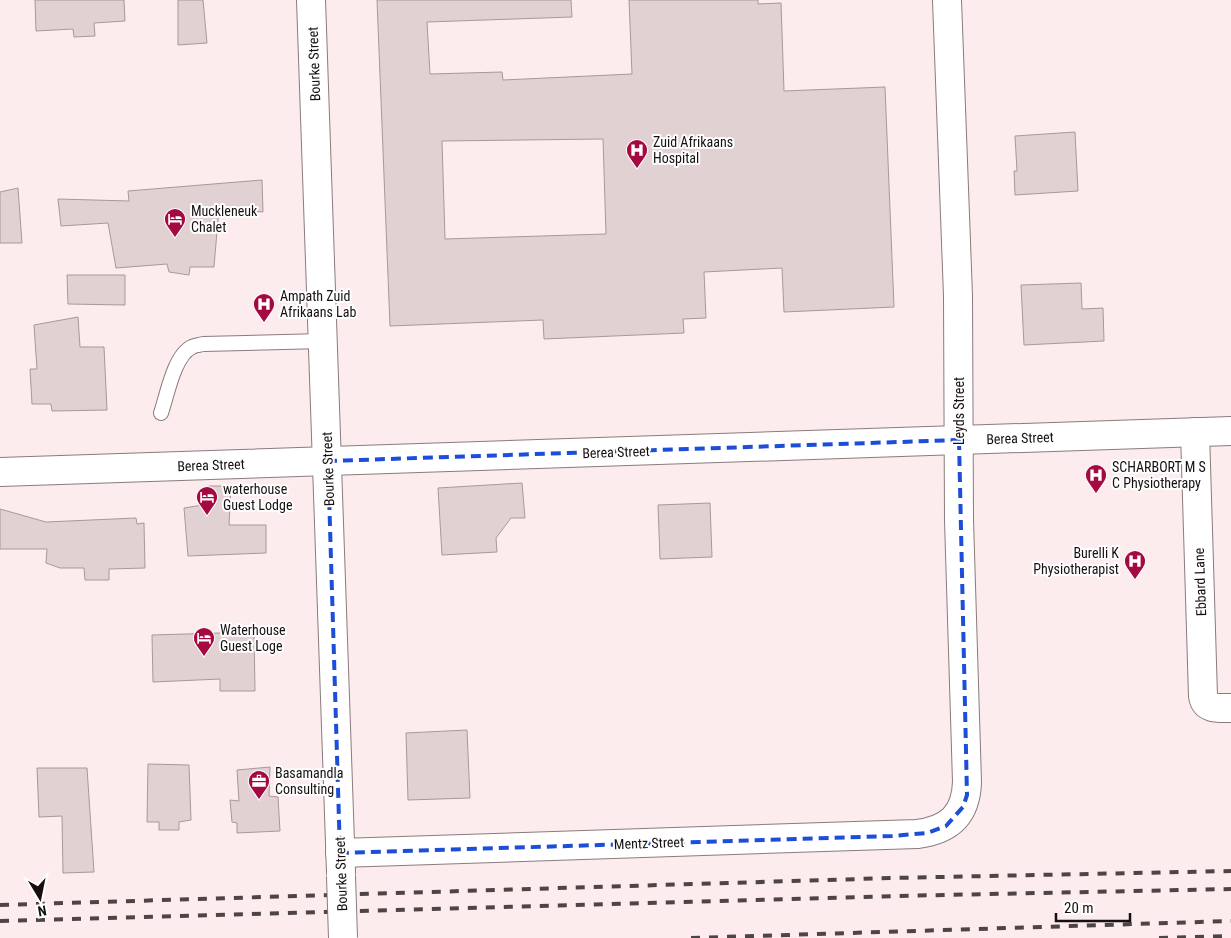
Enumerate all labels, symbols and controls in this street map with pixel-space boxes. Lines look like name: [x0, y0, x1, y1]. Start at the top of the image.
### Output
street label: Bourke Street: [305, 27, 323, 101]
place label: Zuid Afrikaans Hospital: [653, 134, 733, 166]
hospital icon: Zuid Afrikaans Hospital: [625, 138, 649, 169]
place label: Muckleneuk Chalet: [191, 203, 258, 235]
hotel icon: Muckleneuk Chalet: [163, 207, 187, 238]
place label: Ampath Zuid Afrikaans Lab: [280, 288, 356, 320]
hospital icon: Ampath Zuid Afrikaans Lab: [252, 292, 276, 323]
street label: Leyds Street: [951, 377, 967, 445]
street label: Berea Street: [986, 429, 1054, 447]
street label: Bourke Street: [319, 432, 337, 506]
street label: Berea Street: [582, 443, 650, 461]
street label: Berea Street: [177, 456, 245, 474]
place label: SCHARBORT M S C Physiotherapy: [1112, 459, 1206, 491]
hospital icon: SCHARBORT M S C Physiotherapy: [1084, 463, 1108, 494]
place label: waterhouse Guest Lodge: [223, 481, 293, 513]
hotel icon: waterhouse Guest Lodge: [195, 485, 219, 516]
place label: Burelli K Physiotherapist: [1033, 545, 1119, 577]
street label: Ebbard Lane: [1191, 547, 1209, 617]
hospital icon: Burelli K Physiotherapist: [1123, 549, 1147, 580]
place label: Waterhouse Guest Loge: [220, 622, 286, 654]
hotel icon: Waterhouse Guest Loge: [192, 626, 216, 657]
place label: Basamandla Consulting: [275, 765, 343, 797]
office icon: Basamandla Consulting: [247, 769, 271, 800]
street label: Mentz Street: [614, 834, 684, 852]
street label: Bourke Street: [332, 837, 350, 911]
north arrow: [15, 873, 65, 923]
scale bar: [1056, 890, 1130, 922]
text: 20 m: [1064, 899, 1094, 917]
text: N: [37, 902, 48, 919]

